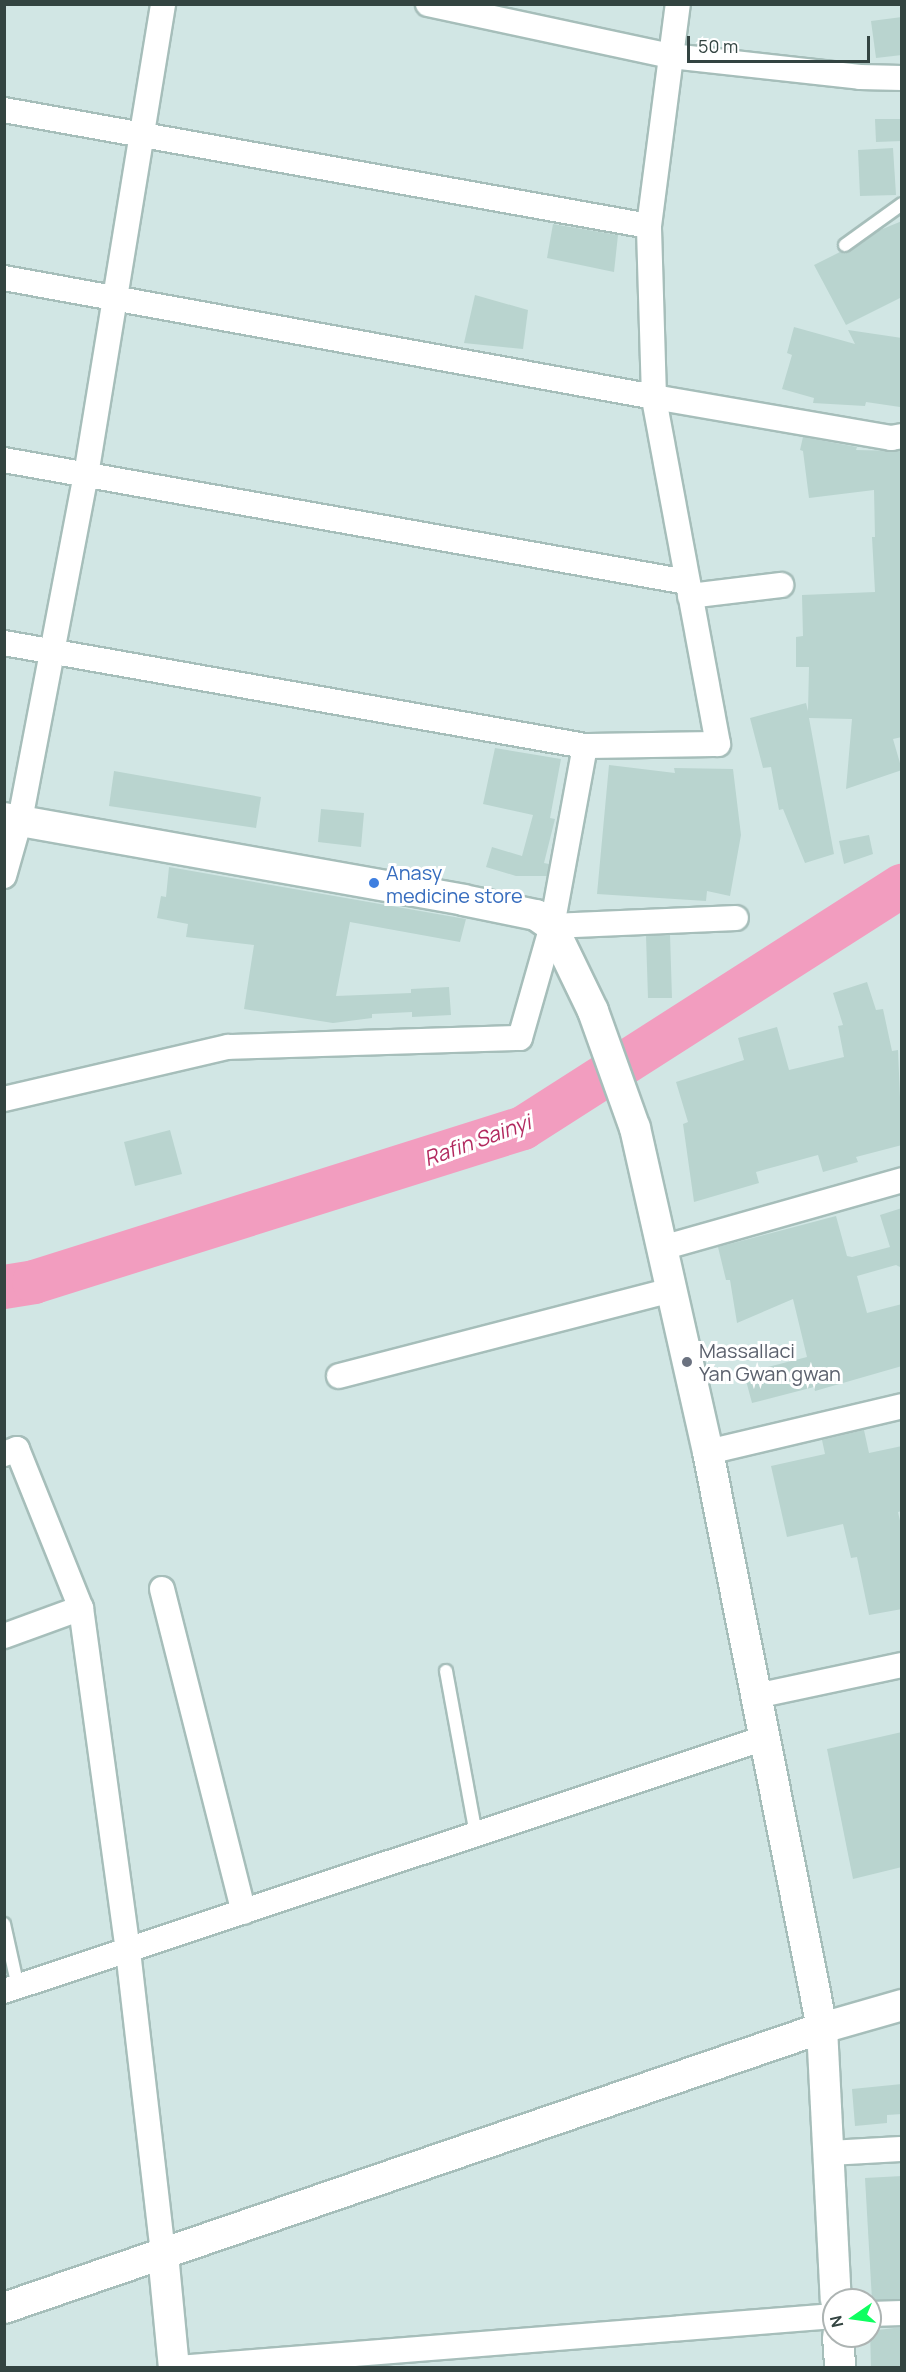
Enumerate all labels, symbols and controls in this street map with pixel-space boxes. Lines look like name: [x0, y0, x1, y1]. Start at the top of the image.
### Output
scale bar: [690, 24, 873, 62]
text: 50 m: [698, 34, 738, 58]
place label: Anasy medicine store: [386, 860, 523, 907]
marker: Anasy medicine store: [367, 876, 381, 890]
water label: Rafin Sainyi: [420, 1109, 534, 1171]
place label: Massallaci Yan Gwan gwan: [699, 1338, 841, 1385]
marker: Massallaci Yan Gwan gwan: [680, 1355, 694, 1369]
north arrow: [822, 2288, 882, 2348]
text: N: [824, 2314, 848, 2330]

